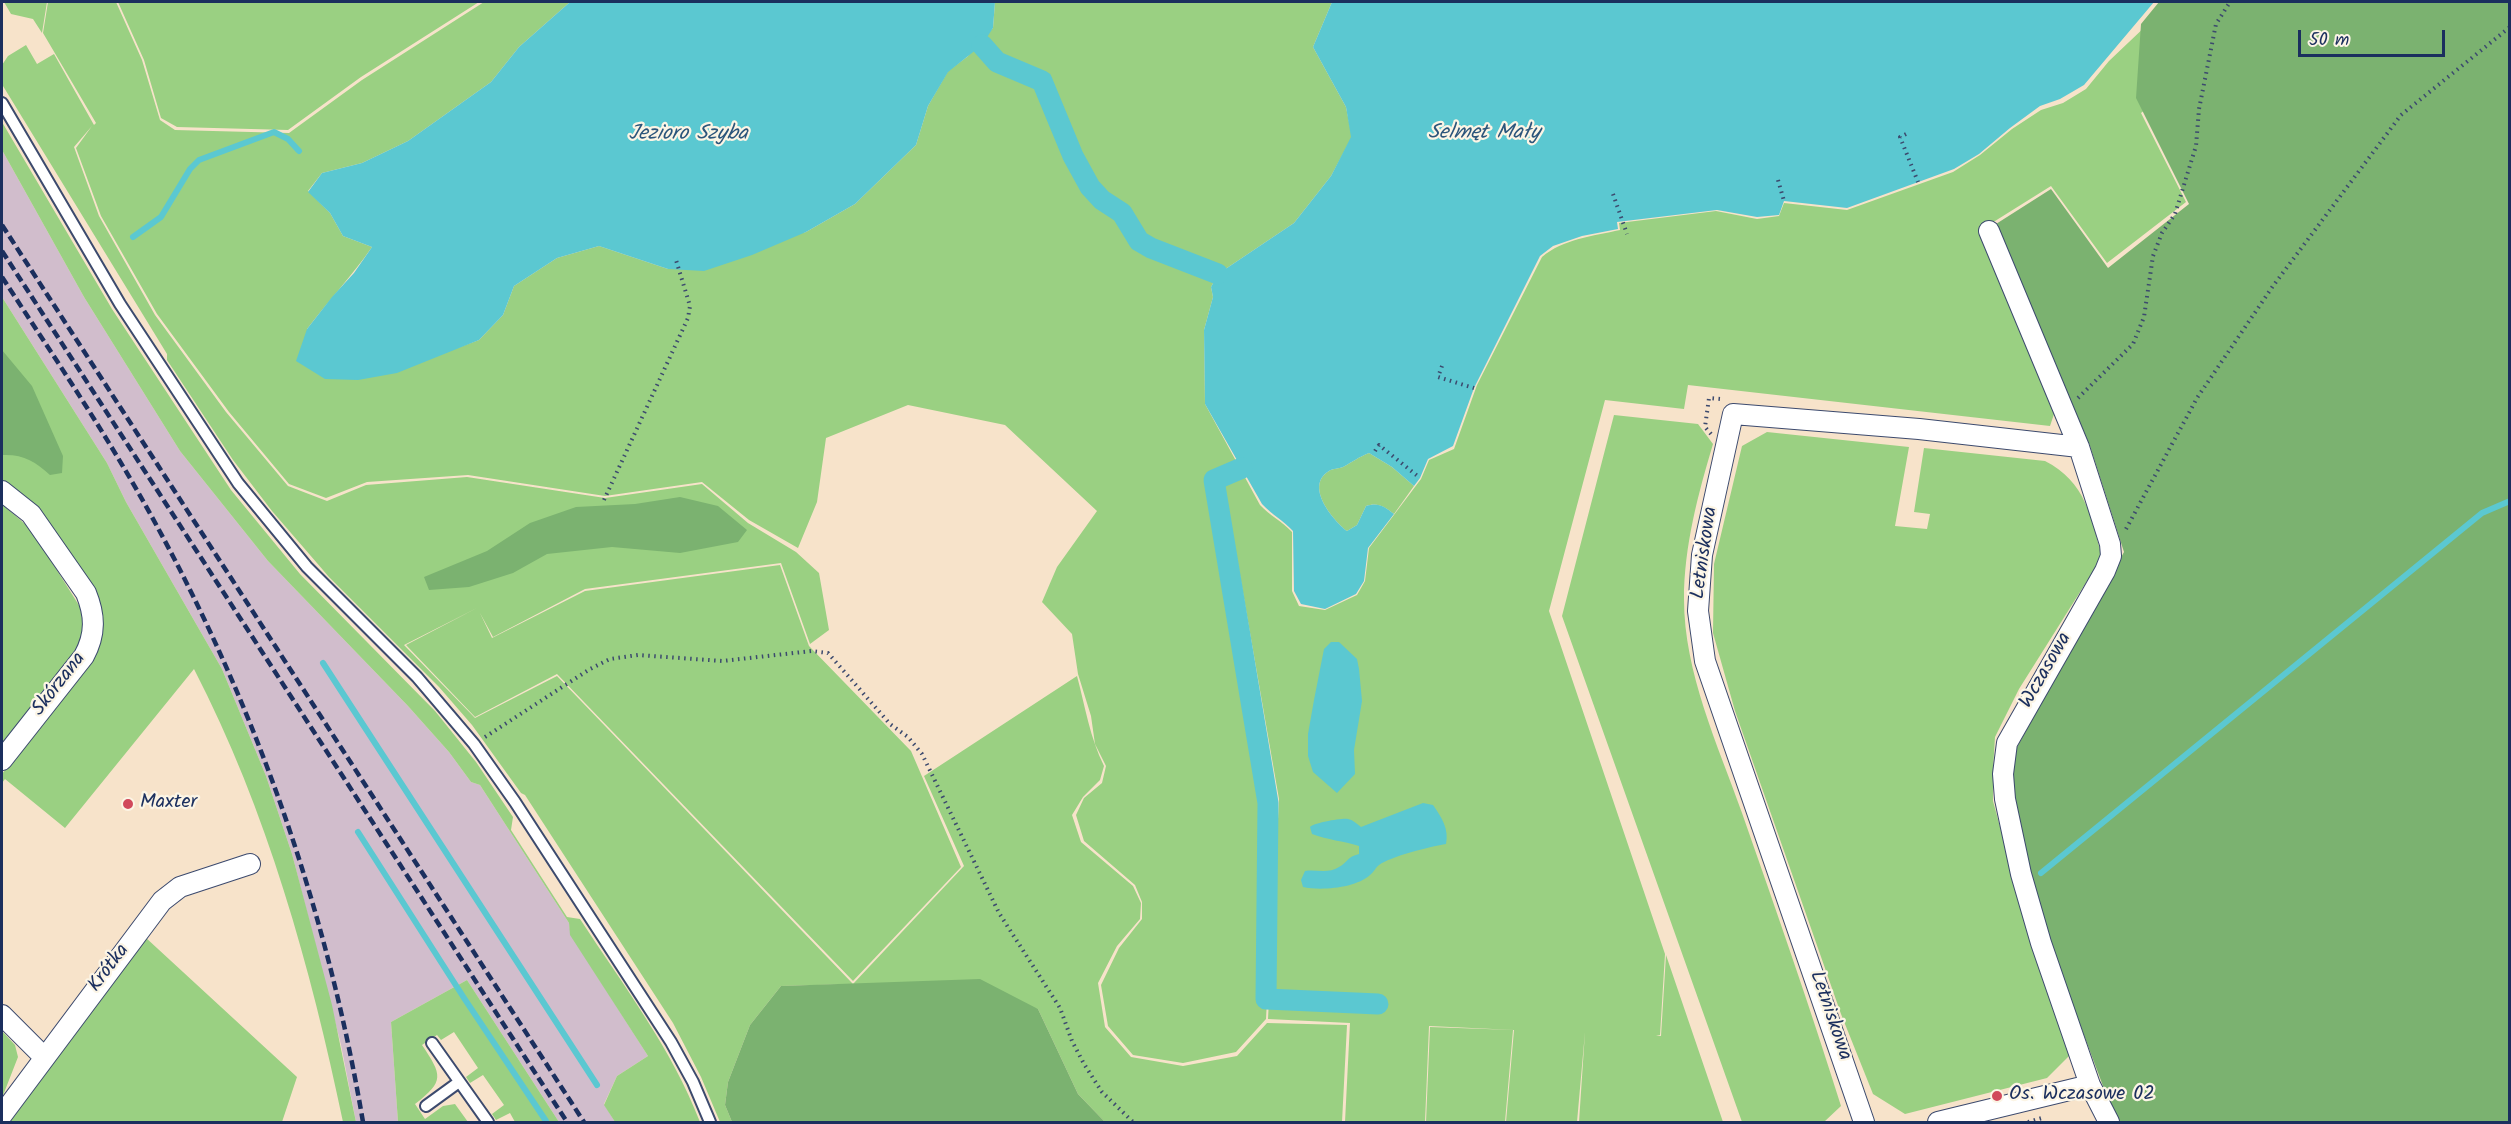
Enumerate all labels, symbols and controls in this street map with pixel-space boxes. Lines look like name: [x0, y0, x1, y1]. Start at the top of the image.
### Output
scale bar: [2301, 18, 2448, 56]
text: 50 m: [2309, 26, 2349, 55]
water label: Selmęt Mały: [1428, 121, 1540, 147]
water label: Jezioro Szyba: [628, 122, 748, 148]
street label: Letniskowa: [1688, 505, 1724, 601]
street label: Wczasowa: [2016, 629, 2078, 713]
street label: Skórzana: [28, 649, 92, 721]
place label: Maxter: [140, 792, 197, 816]
marker: Maxter: [121, 797, 135, 811]
street label: Krótka: [84, 940, 136, 998]
street label: Letniskowa: [1803, 968, 1855, 1064]
place label: Os. Wczasowe 02: [2009, 1084, 2155, 1108]
marker: Os. Wczasowe 02: [1990, 1089, 2004, 1103]

